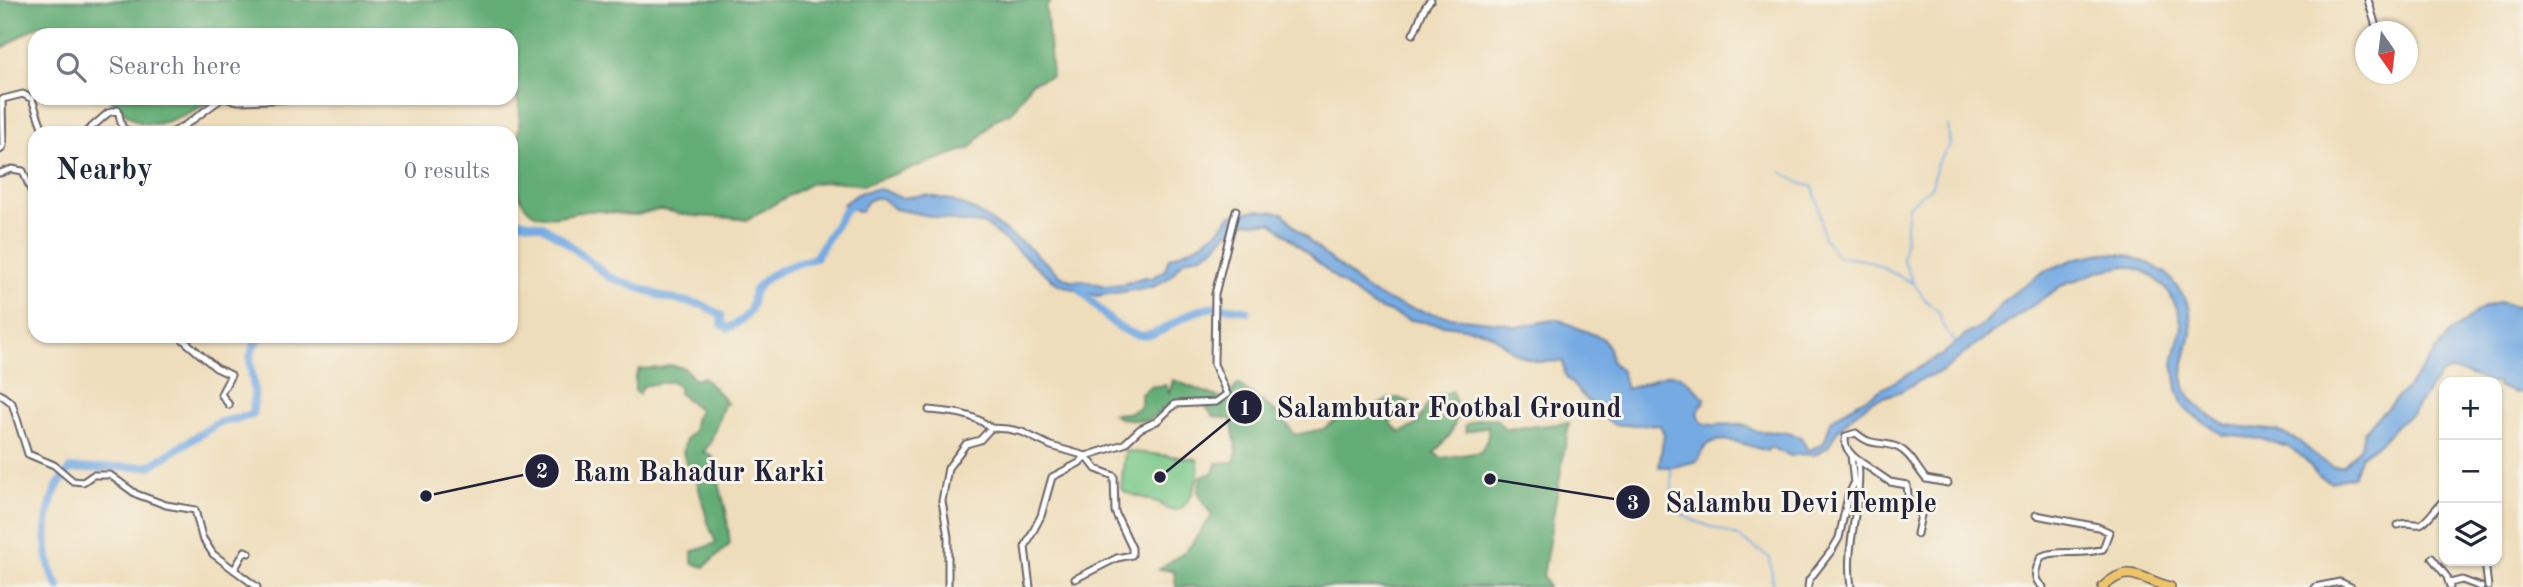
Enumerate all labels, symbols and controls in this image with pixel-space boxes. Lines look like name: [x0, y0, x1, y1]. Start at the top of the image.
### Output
north arrow: [2355, 21, 2418, 84]
search box: [28, 28, 518, 105]
icon: search: [52, 48, 90, 86]
text: Search here: [108, 54, 241, 80]
text: Nearby: [56, 156, 153, 186]
text: 0 results: [404, 160, 490, 183]
map controls: [2439, 377, 2502, 566]
button: +: [2439, 377, 2502, 440]
callout: Salambutar Footbal Ground: [1228, 383, 1636, 432]
text: Salambutar Footbal Ground: [1276, 396, 1622, 424]
text: 1: [1239, 399, 1251, 420]
button: −: [2439, 440, 2502, 503]
callout: Ram Bahadur Karki: [524, 446, 838, 495]
text: Ram Bahadur Karki: [573, 460, 825, 488]
text: 2: [536, 462, 548, 483]
callout: Salambu Devi Temple: [1616, 478, 1951, 527]
text: Salambu Devi Temple: [1665, 491, 1937, 519]
text: 3: [1627, 494, 1639, 515]
button: layers: [2439, 503, 2502, 566]

